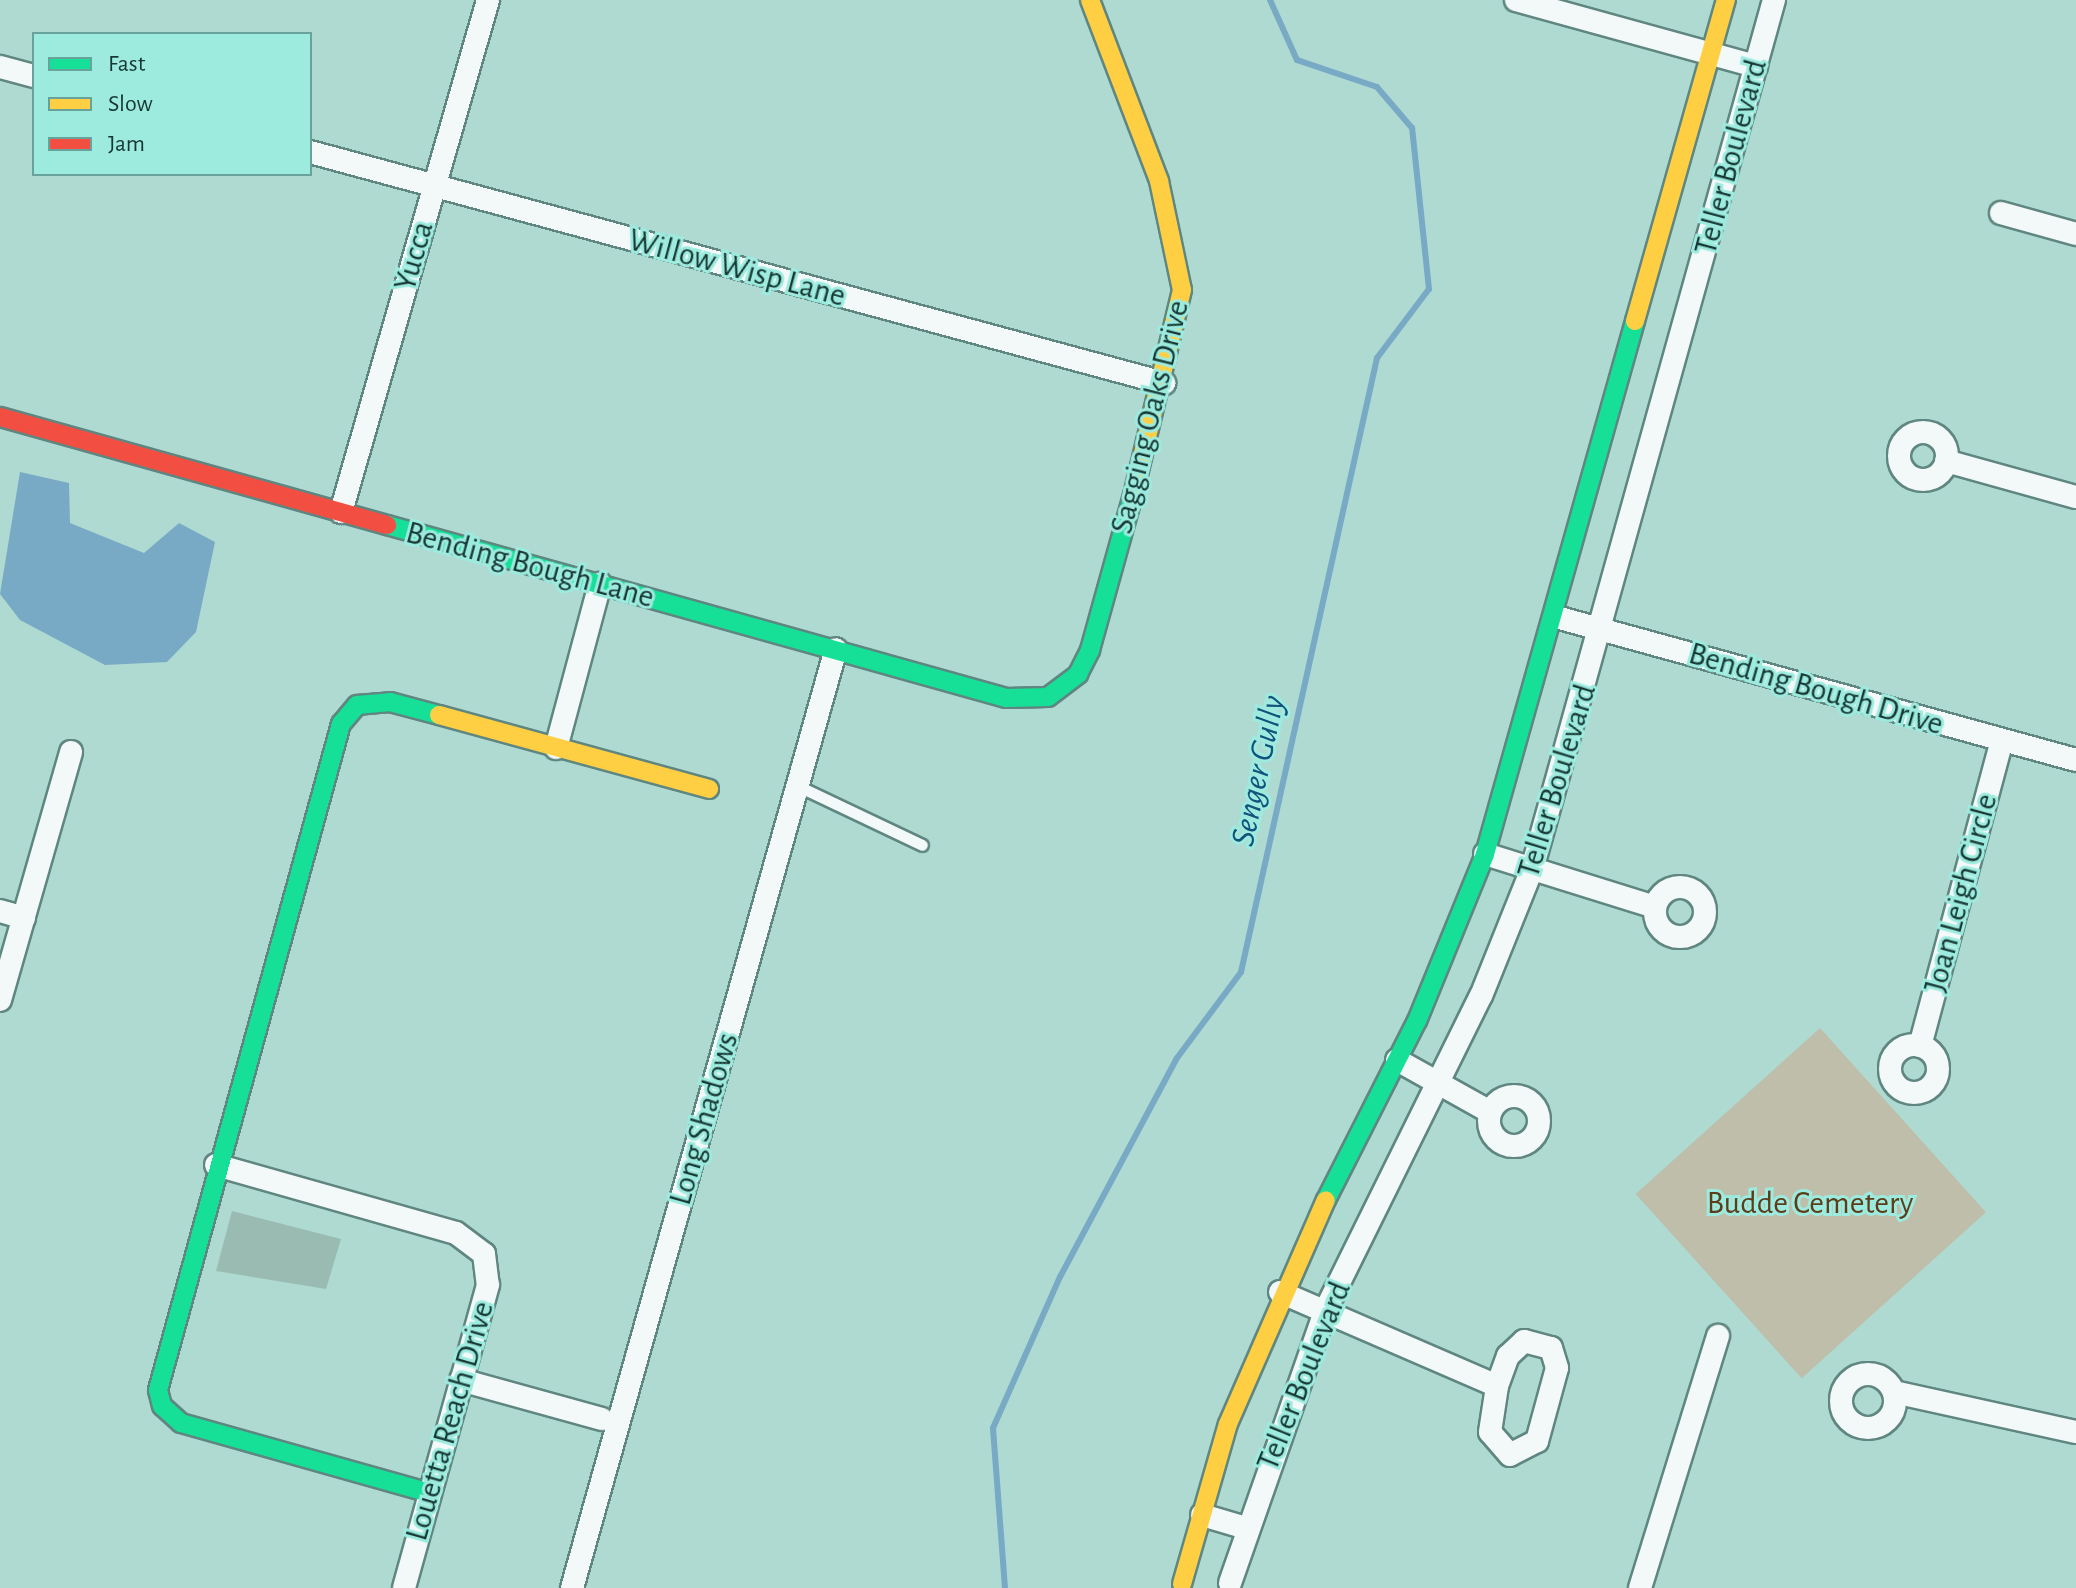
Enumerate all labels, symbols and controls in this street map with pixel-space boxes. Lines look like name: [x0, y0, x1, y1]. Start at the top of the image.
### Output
legend: [32, 32, 312, 176]
text: Fast: [108, 52, 145, 76]
street label: Teller Boulevard: [1687, 55, 1775, 259]
text: Slow: [108, 92, 153, 116]
text: Jam: [108, 132, 145, 156]
street label: Yucca: [386, 217, 442, 295]
street label: Willow Wisp Lane: [624, 221, 850, 315]
street label: Sagging Oaks Drive: [1102, 296, 1198, 538]
street label: Bending Bough Lane: [402, 513, 658, 617]
street label: Bending Bough Drive: [1684, 634, 1948, 744]
street label: Teller Boulevard: [1509, 680, 1605, 882]
water label: Senger Gully: [1223, 692, 1295, 850]
street label: Joan Leigh Circle: [1916, 790, 2006, 996]
street label: Long Shadows: [661, 1029, 747, 1209]
park label: Budde Cemetery: [1707, 1184, 1913, 1222]
street label: Teller Boulevard: [1249, 1276, 1359, 1476]
street label: Louetta Reach Drive: [398, 1297, 502, 1545]

